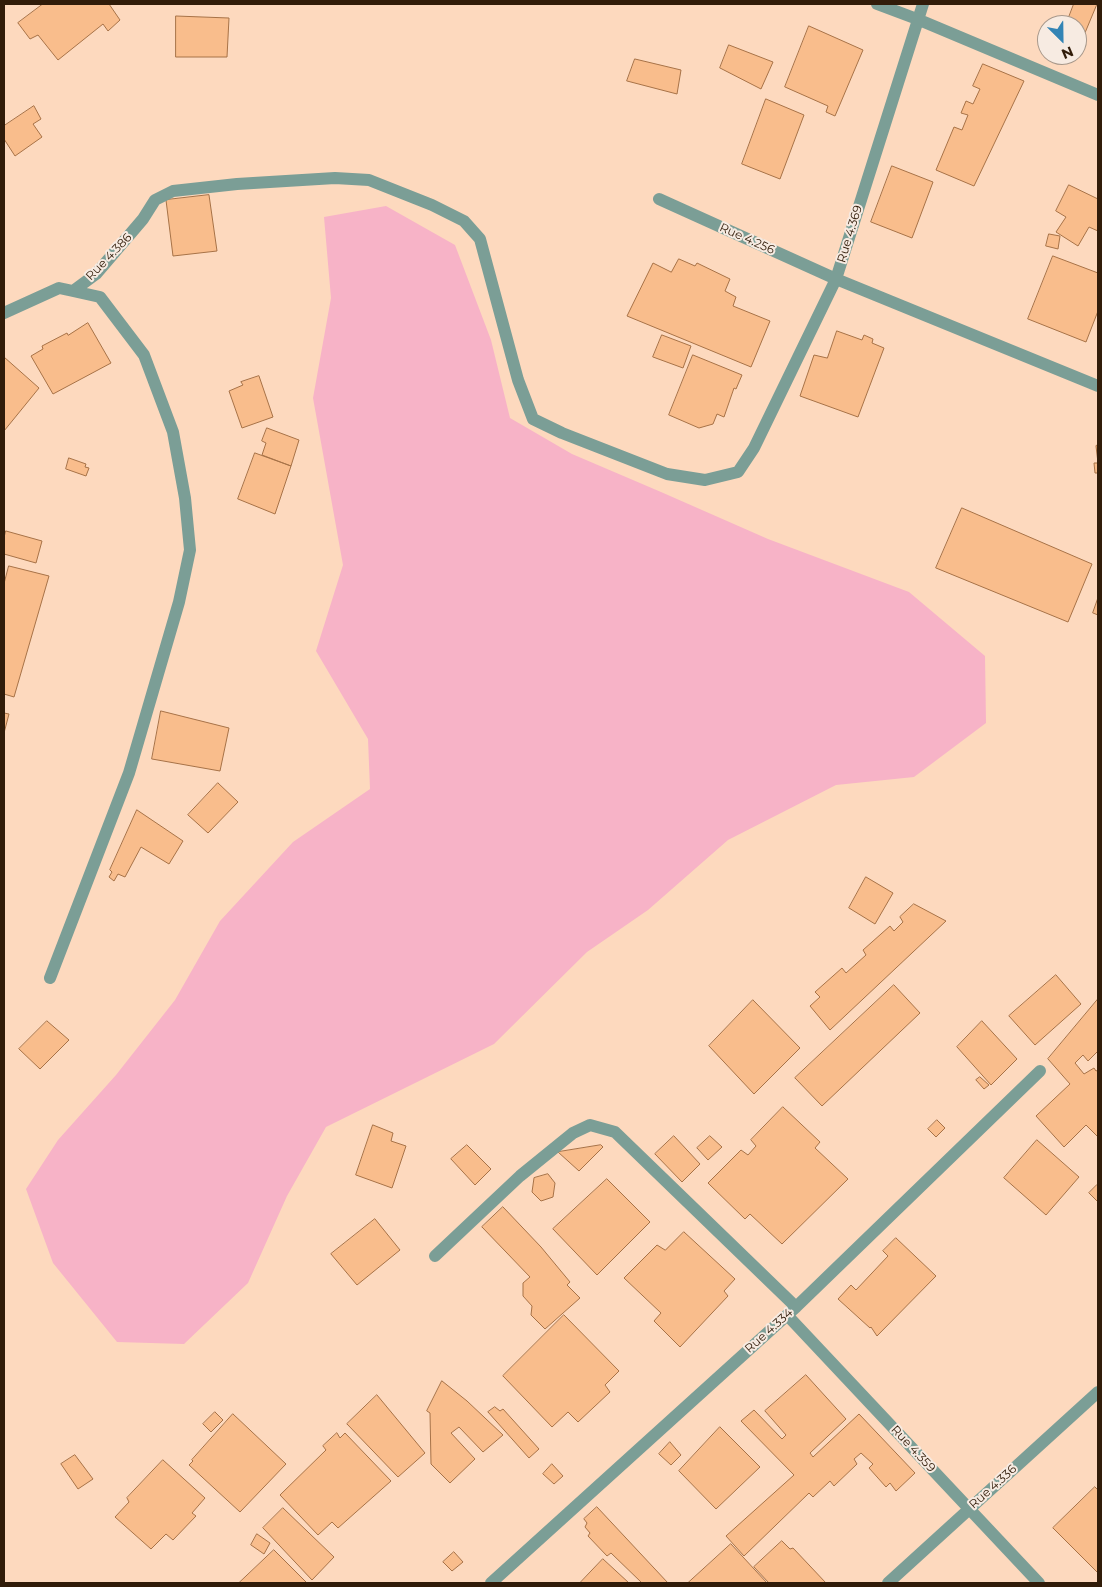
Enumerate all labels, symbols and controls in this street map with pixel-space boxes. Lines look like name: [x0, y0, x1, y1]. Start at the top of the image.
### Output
north arrow: [1037, 15, 1087, 65]
text: N: [1059, 42, 1076, 63]
street label: Rue 4.369: [834, 204, 866, 264]
street label: Rue 4.256: [717, 220, 777, 258]
street label: Rue 4.386: [83, 231, 135, 283]
street label: Rue 4.334: [742, 1306, 796, 1356]
street label: Rue 4.359: [888, 1423, 938, 1475]
street label: Rue 4.336: [966, 1462, 1020, 1512]

